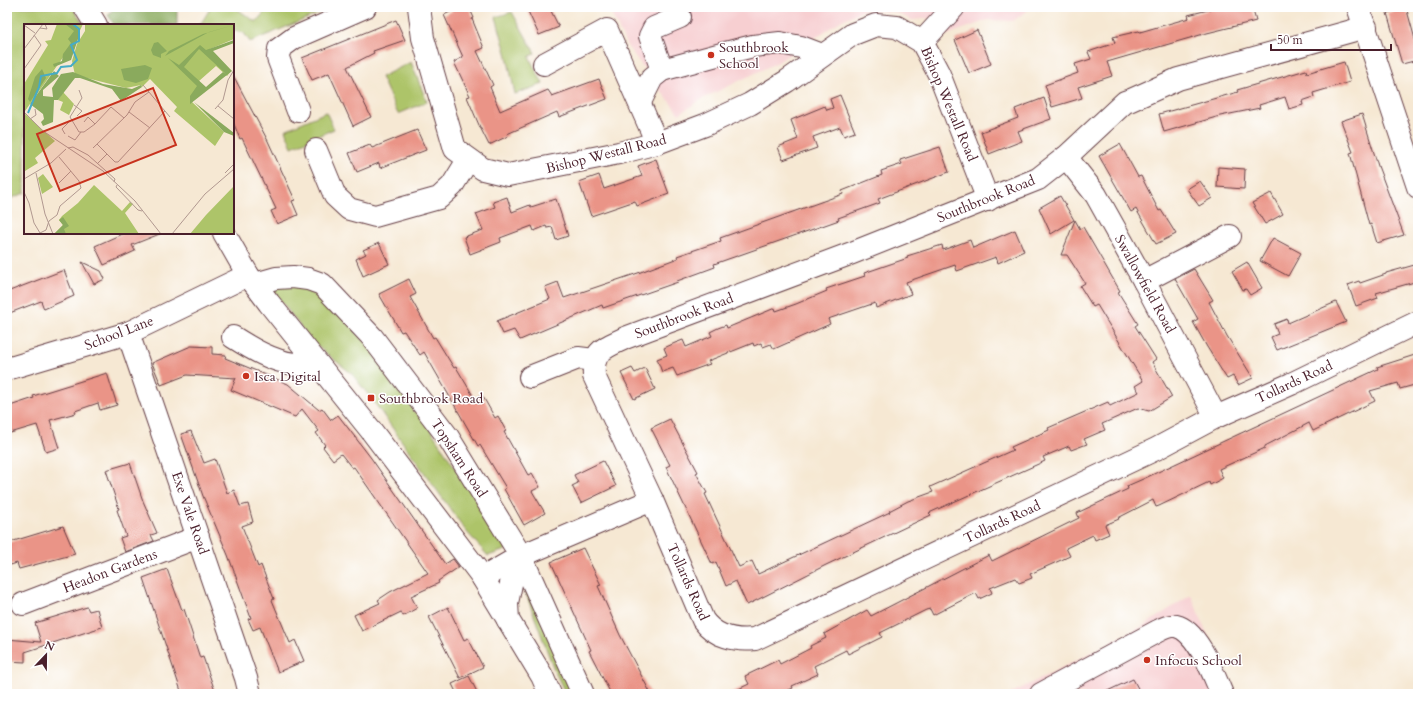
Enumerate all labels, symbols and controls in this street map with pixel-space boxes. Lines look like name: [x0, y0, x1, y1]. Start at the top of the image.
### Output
inset map: [24, 24, 234, 234]
scale bar: [1271, 26, 1391, 52]
text: 50 m: [1277, 32, 1304, 48]
place label: Southbrook School: [719, 38, 789, 73]
street label: Bishop Westall Road: [916, 44, 982, 165]
marker: Southbrook School: [706, 50, 716, 60]
street label: Bishop Westall Road: [544, 130, 669, 178]
street label: Southbrook Road: [934, 170, 1038, 227]
street label: Swallowfield Road: [1110, 231, 1180, 337]
street label: Southbrook Road: [632, 288, 737, 344]
street label: School Lane: [82, 311, 156, 355]
street label: Tollards Road: [1252, 356, 1336, 408]
place label: Isca Digital: [254, 367, 321, 386]
marker: Isca Digital: [241, 371, 251, 381]
place label: Southbrook Road: [379, 389, 484, 408]
marker: Southbrook Road: [366, 393, 376, 403]
street label: Topsham Road: [427, 415, 492, 501]
street label: Exe Vale Road: [167, 469, 213, 558]
street label: Tollards Road: [960, 496, 1044, 548]
street label: Tollards Road: [662, 540, 714, 624]
street label: Headon Gardens: [60, 544, 160, 598]
north arrow: [26, 635, 66, 675]
text: N: [42, 637, 57, 655]
place label: Infocus School: [1155, 651, 1242, 670]
marker: Infocus School: [1142, 655, 1152, 665]

